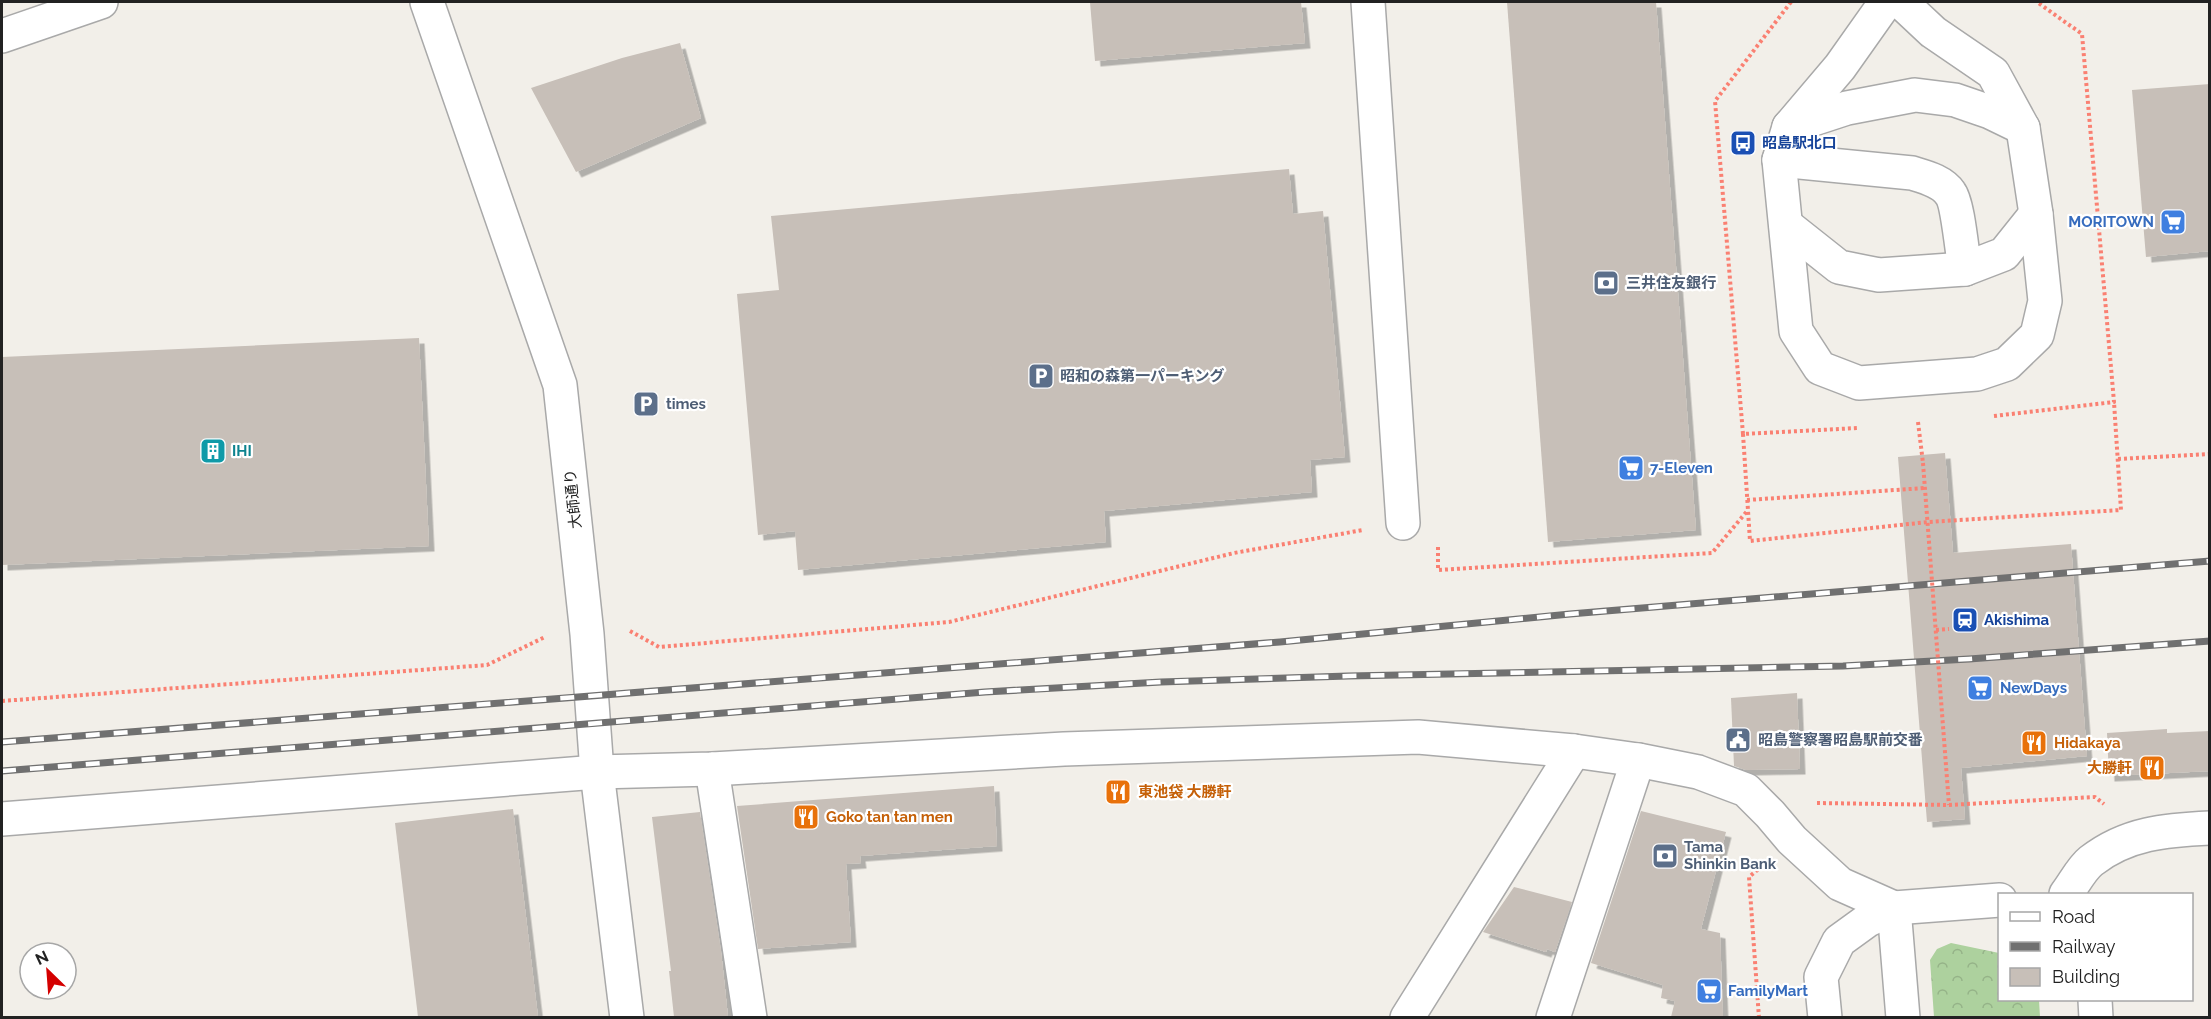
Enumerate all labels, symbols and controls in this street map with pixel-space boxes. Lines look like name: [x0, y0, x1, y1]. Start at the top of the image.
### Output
bus stop icon: 昭島駅北口: [1728, 128, 1758, 158]
place label: 昭島駅北口: [1762, 134, 1837, 152]
supermarket icon: MORITOWN: [2158, 207, 2188, 237]
place label: MORITOWN: [2068, 213, 2154, 231]
bank icon: 三井住友銀行: [1591, 268, 1621, 298]
place label: 三井住友銀行: [1626, 274, 1716, 292]
parking icon: 昭和の森第一パーキング: [1026, 361, 1056, 391]
place label: 昭和の森第一パーキング: [1060, 367, 1225, 385]
parking icon: times: [631, 389, 661, 419]
place label: times: [666, 395, 706, 413]
building icon: IHI: [198, 436, 228, 466]
place label: IHI: [232, 442, 252, 460]
supermarket icon: 7-Eleven: [1616, 453, 1646, 483]
place label: 7-Eleven: [1650, 459, 1713, 477]
street label: 大師通り: [561, 468, 585, 530]
station icon: Akishima: [1950, 605, 1980, 635]
place label: Akishima: [1984, 611, 2050, 629]
supermarket icon: NewDays: [1965, 673, 1995, 703]
place label: NewDays: [2000, 679, 2067, 697]
public building icon: 昭島警察署昭島駅前交番: [1723, 725, 1753, 755]
restaurant icon: Hidakaya: [2019, 728, 2049, 758]
place label: 昭島警察署昭島駅前交番: [1758, 731, 1923, 749]
place label: Hidakaya: [2054, 734, 2121, 752]
restaurant icon: 大勝軒: [2137, 753, 2167, 783]
place label: 大勝軒: [2087, 759, 2132, 777]
restaurant icon: 東池袋 大勝軒: [1103, 777, 1133, 807]
place label: 東池袋 大勝軒: [1138, 783, 1232, 801]
restaurant icon: Goko tan tan men: [791, 802, 821, 832]
place label: Goko tan tan men: [826, 808, 953, 826]
place label: Tama Shinkin Bank: [1684, 838, 1777, 873]
bank icon: Tama Shinkin Bank: [1650, 841, 1680, 871]
legend: [1998, 893, 2193, 1001]
text: Road: [2052, 906, 2095, 927]
text: Railway: [2052, 936, 2116, 957]
north arrow: [18, 941, 78, 1001]
text: N: [32, 947, 51, 969]
text: Building: [2052, 966, 2120, 987]
supermarket icon: FamilyMart: [1694, 976, 1724, 1006]
place label: FamilyMart: [1728, 982, 1808, 1000]

